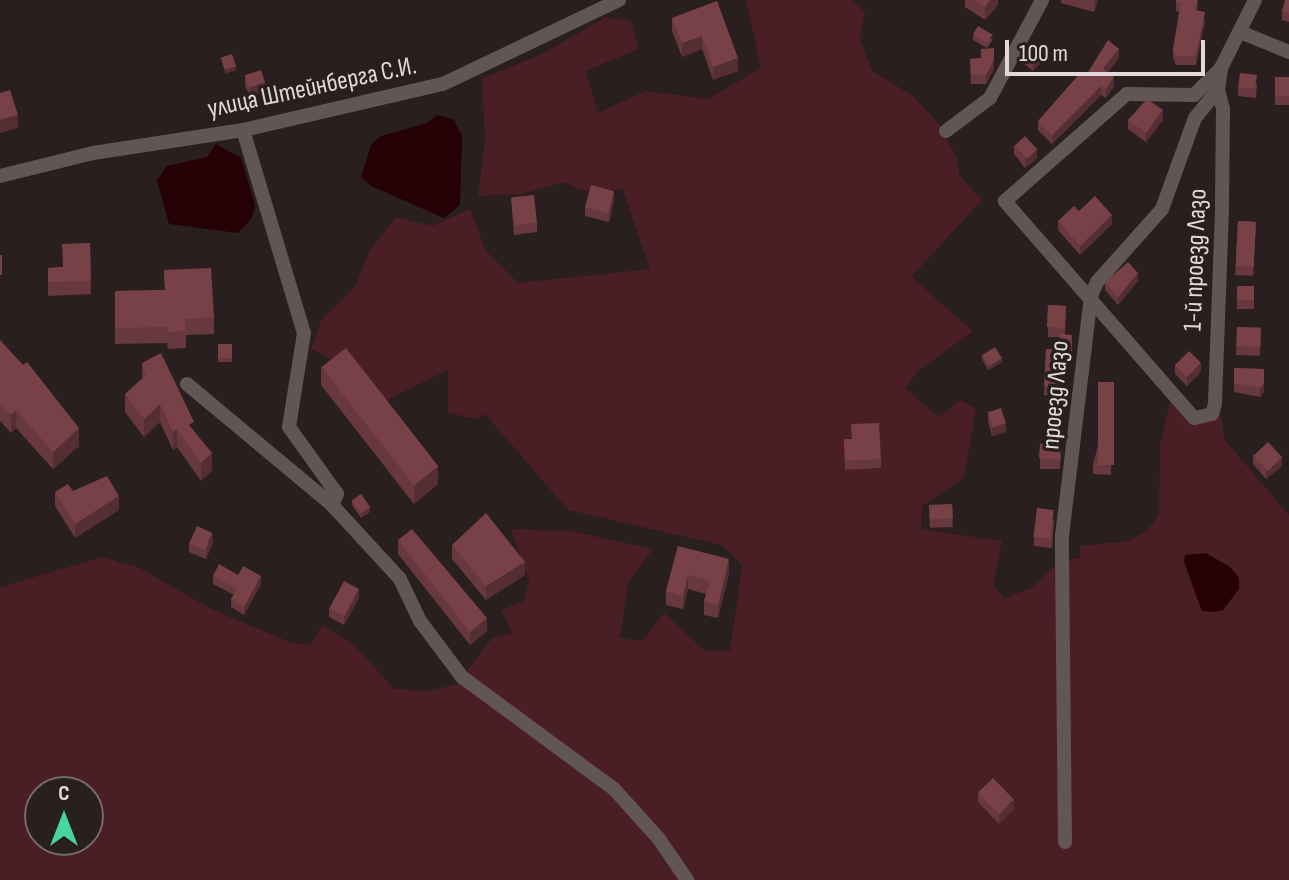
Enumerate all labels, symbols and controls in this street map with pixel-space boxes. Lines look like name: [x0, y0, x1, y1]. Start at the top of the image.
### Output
scale bar: [1009, 24, 1209, 74]
text: 100 m: [1019, 39, 1068, 68]
street label: улица Штейнберга С.И.: [205, 51, 419, 125]
street label: 1-й проезд Лазо: [1178, 188, 1214, 332]
street label: проезд Лазо: [1036, 339, 1076, 451]
north arrow: [24, 776, 104, 856]
text: С: [58, 780, 70, 807]

